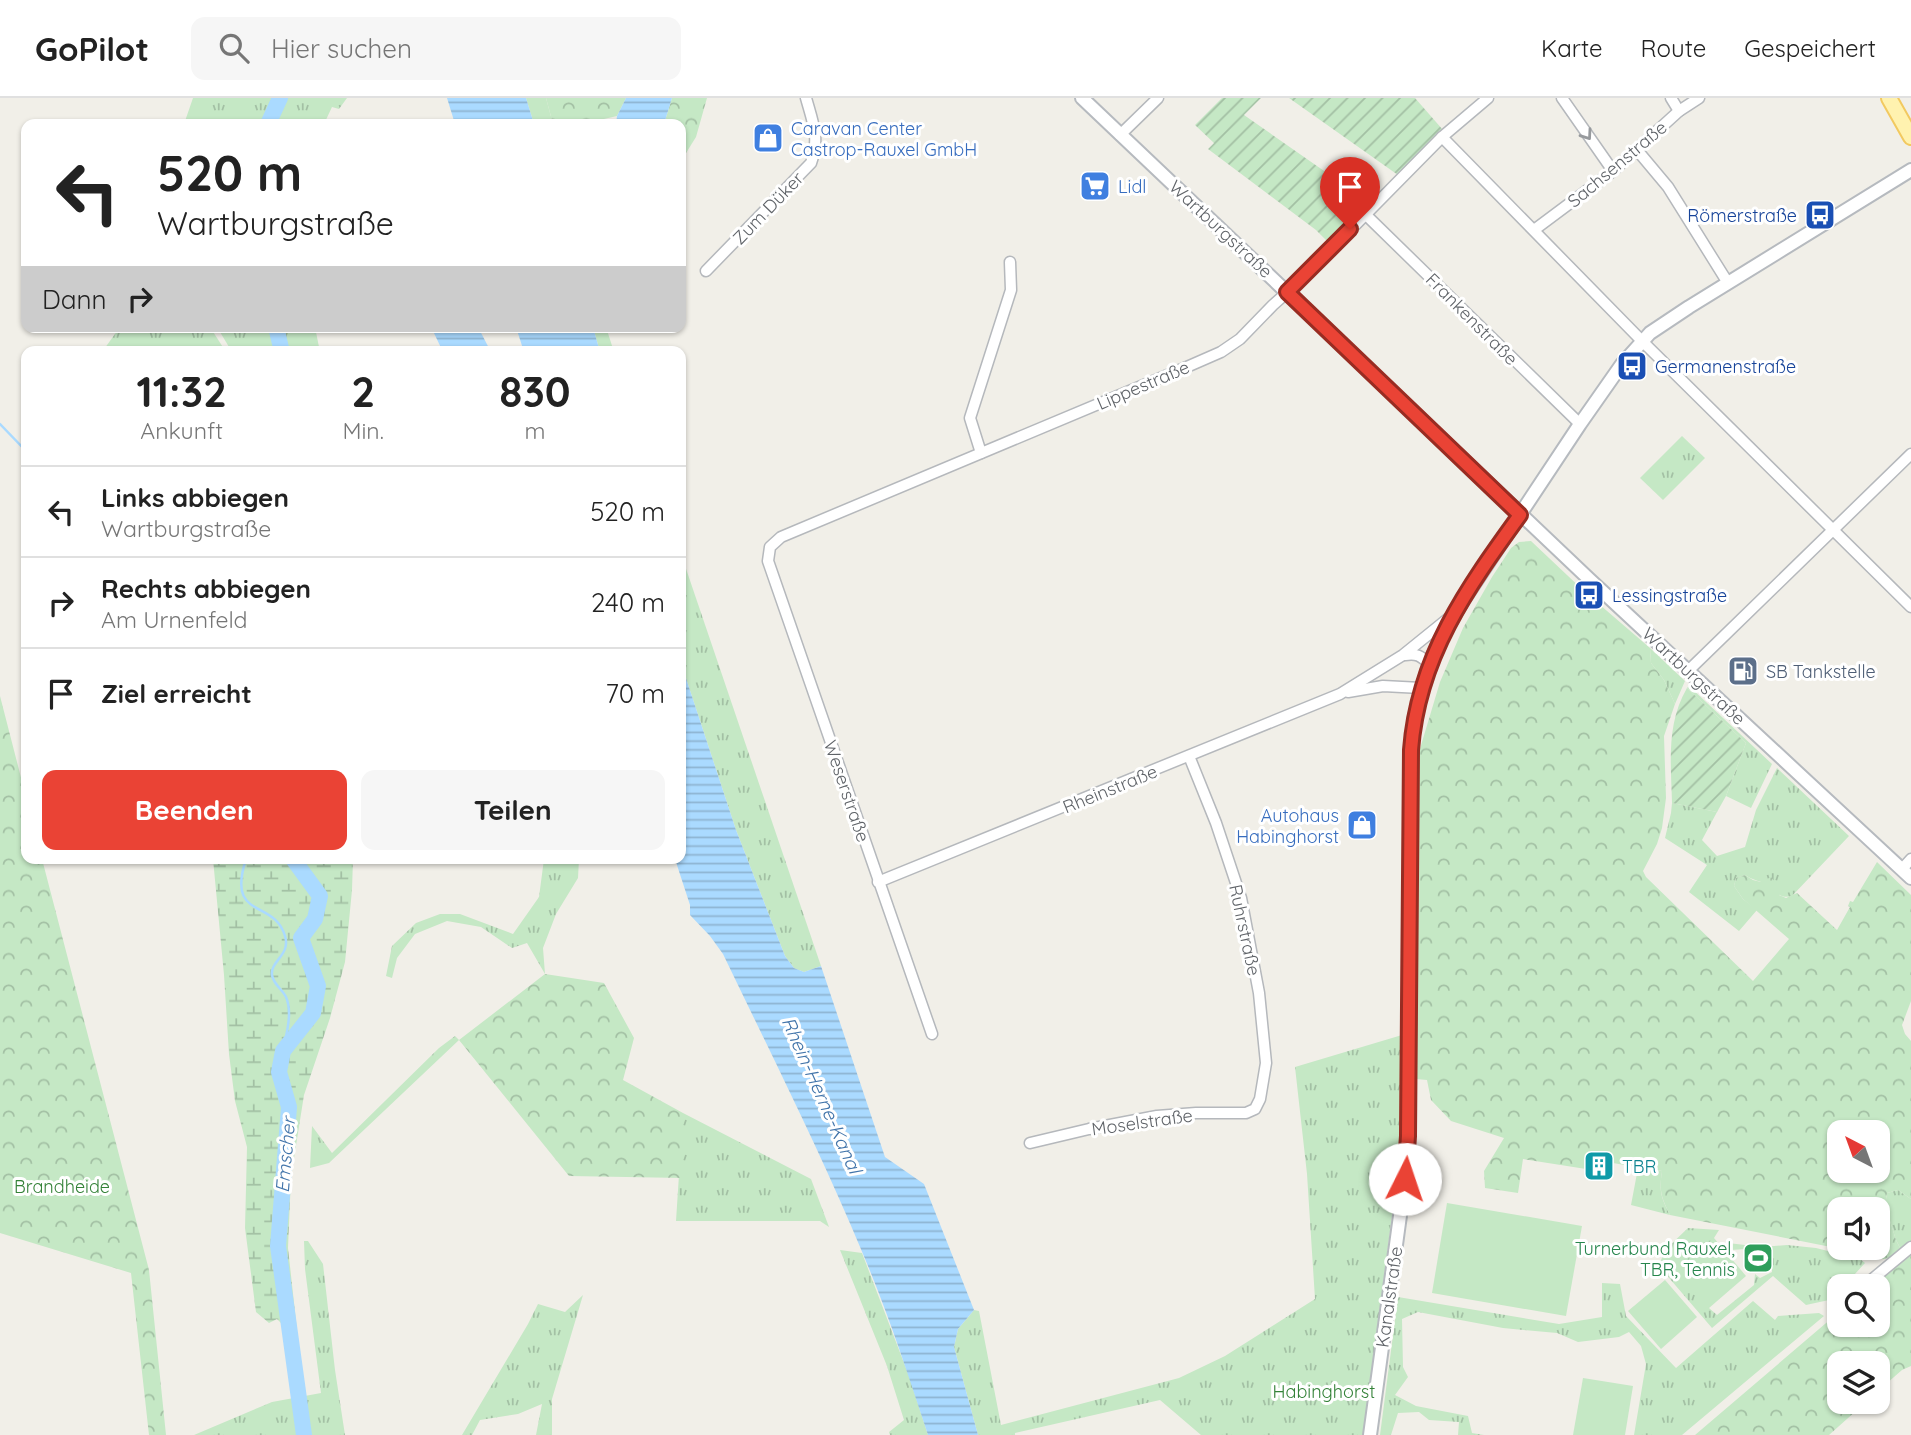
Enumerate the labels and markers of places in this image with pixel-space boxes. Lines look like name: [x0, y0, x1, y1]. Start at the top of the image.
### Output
place label: Caravan Center Castrop-Rauxel GmbH: [791, 117, 977, 161]
shop icon: Caravan Center Castrop-Rauxel GmbH: [751, 121, 785, 155]
pin: [1320, 157, 1380, 229]
supermarket icon: Lidl: [1078, 169, 1112, 203]
place label: Lidl: [1118, 175, 1146, 198]
bus stop icon: Römerstraße: [1803, 198, 1837, 232]
place label: Römerstraße: [1687, 204, 1797, 227]
bus stop icon: Germanenstraße: [1615, 349, 1649, 383]
place label: Germanenstraße: [1655, 355, 1796, 378]
bus stop icon: Lessingstraße: [1572, 578, 1606, 612]
place label: Lessingstraße: [1612, 584, 1727, 607]
fuel station icon: SB Tankstelle: [1726, 654, 1760, 688]
place label: SB Tankstelle: [1766, 660, 1876, 683]
place label: Autohaus Habinghorst: [1236, 804, 1339, 848]
shop icon: Autohaus Habinghorst: [1345, 808, 1379, 842]
building icon: TBR: [1582, 1149, 1616, 1183]
place label: TBR: [1622, 1155, 1657, 1178]
place label: Turnerbund Rauxel, TBR, Tennis: [1575, 1237, 1735, 1281]
sports icon: Turnerbund Rauxel, TBR, Tennis: [1741, 1241, 1775, 1275]

